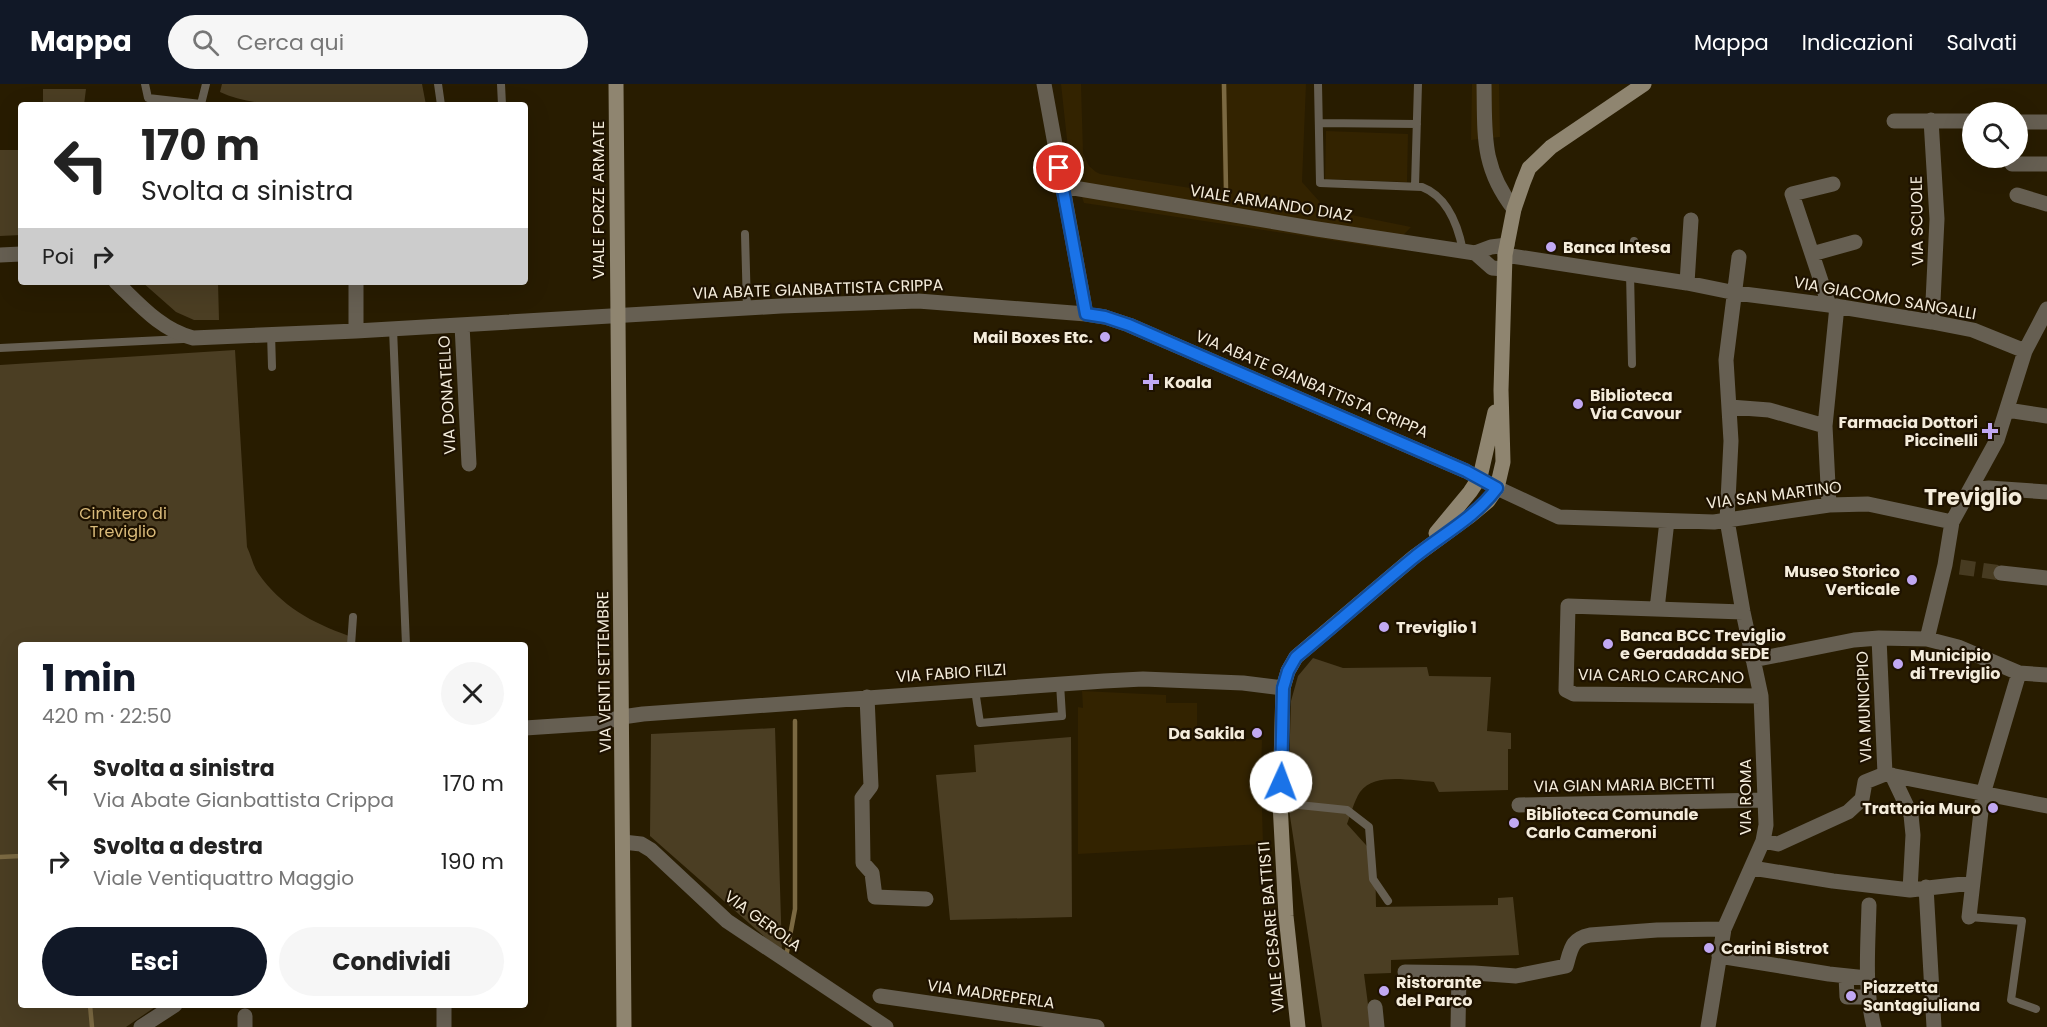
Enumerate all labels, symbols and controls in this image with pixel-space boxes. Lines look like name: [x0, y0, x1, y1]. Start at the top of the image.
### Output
search box: [168, 15, 588, 69]
text: Mappa: [30, 22, 132, 61]
icon: search: [189, 26, 222, 59]
text: Cerca qui: [237, 27, 344, 58]
text: Mappa: [1694, 28, 1769, 57]
text: Indicazioni: [1802, 28, 1914, 57]
text: Salvati: [1947, 28, 2017, 57]
map controls: [1962, 102, 2028, 168]
button: search: [1962, 102, 2028, 168]
text: 170 m: [141, 116, 260, 175]
street label: VIALE FORZE ARMATE: [587, 121, 610, 279]
icon: left: [42, 126, 120, 204]
pin: [1033, 142, 1084, 193]
icon: arrive: [1042, 151, 1075, 184]
text: Svolta a sinistra: [141, 172, 354, 209]
street label: VIA SCUOLE: [1905, 176, 1929, 266]
street label: VIALE ARMANDO DIAZ: [1188, 179, 1354, 227]
place label: Banca Intesa: [1563, 236, 1671, 259]
icon: right: [86, 240, 119, 273]
marker: Banca Intesa: [1544, 240, 1558, 254]
text: Poi: [42, 241, 74, 272]
street label: VIA GIACOMO SANGALLI: [1792, 271, 1978, 325]
street label: VIA ABATE GIANBATTISTA CRIPPA: [692, 273, 944, 305]
street label: VIA ABATE GIANBATTISTA CRIPPA: [1192, 324, 1432, 444]
place label: Mail Boxes Etc.: [973, 326, 1093, 349]
marker: Mail Boxes Etc.: [1098, 330, 1112, 344]
street label: VIA DONATELLO: [432, 335, 462, 455]
place label: Koala: [1164, 371, 1212, 394]
marker: Koala: [1142, 373, 1160, 391]
place label: Biblioteca Via Cavour: [1590, 384, 1682, 425]
marker: Biblioteca Via Cavour: [1571, 397, 1585, 411]
place label: Farmacia Dottori Piccinelli: [1838, 411, 1978, 452]
marker: Farmacia Dottori Piccinelli: [1983, 424, 1997, 438]
street label: VIA SAN MARTINO: [1705, 475, 1843, 515]
district label: Treviglio: [1924, 482, 2022, 513]
park label: Cimitero di Treviglio: [79, 502, 167, 543]
place label: Museo Storico Verticale: [1784, 560, 1900, 601]
marker: Museo Storico Verticale: [1905, 573, 1919, 587]
street label: VIA VENTI SETTEMBRE: [591, 591, 617, 753]
place label: Treviglio 1: [1396, 616, 1477, 639]
marker: Treviglio 1: [1377, 620, 1391, 634]
place label: Banca BCC Treviglio e Geradadda SEDE: [1620, 624, 1786, 665]
marker: Banca BCC Treviglio e Geradadda SEDE: [1601, 637, 1615, 651]
place label: Municipio di Treviglio: [1910, 644, 2000, 685]
street label: VIA MUNICIPIO: [1851, 651, 1877, 763]
text: 1 min: [42, 653, 136, 704]
marker: Municipio di Treviglio: [1891, 657, 1905, 671]
street label: VIA FABIO FILZI: [895, 658, 1007, 688]
button: close: [441, 662, 504, 725]
street label: VIA CARLO CARCANO: [1578, 663, 1744, 689]
text: 420 m · 22:50: [42, 702, 172, 730]
place label: Da Sakila: [1168, 722, 1245, 745]
marker: Da Sakila: [1250, 726, 1264, 740]
position arrow: [1249, 750, 1313, 814]
text: Svolta a sinistra: [93, 753, 275, 784]
street label: VIA ROMA: [1734, 758, 1757, 835]
icon: left: [42, 767, 75, 800]
text: 170 m: [443, 768, 504, 799]
street label: VIA GIAN MARIA BICETTI: [1533, 772, 1715, 798]
text: Via Abate Gianbattista Crippa: [93, 786, 394, 814]
place label: Trattoria Muro: [1862, 797, 1981, 820]
marker: Trattoria Muro: [1986, 801, 2000, 815]
place label: Biblioteca Comunale Carlo Cameroni: [1526, 803, 1699, 844]
marker: Biblioteca Comunale Carlo Cameroni: [1507, 816, 1521, 830]
text: Svolta a destra: [93, 831, 263, 862]
street label: VIALE CESARE BATTISTI: [1252, 840, 1290, 1014]
icon: right: [42, 845, 75, 878]
text: 190 m: [441, 846, 504, 877]
text: Viale Ventiquattro Maggio: [93, 864, 354, 892]
street label: VIA GEROLA: [720, 885, 807, 957]
button: Esci: [42, 927, 267, 996]
button: Condividi: [279, 927, 504, 996]
place label: Carini Bistrot: [1721, 937, 1829, 960]
marker: Carini Bistrot: [1702, 941, 1716, 955]
place label: Ristorante del Parco: [1396, 971, 1482, 1012]
street label: VIA MADREPERLA: [926, 974, 1056, 1014]
place label: Piazzetta Santagiuliana: [1863, 976, 1980, 1017]
marker: Ristorante del Parco: [1377, 984, 1391, 998]
marker: Piazzetta Santagiuliana: [1844, 989, 1858, 1003]

